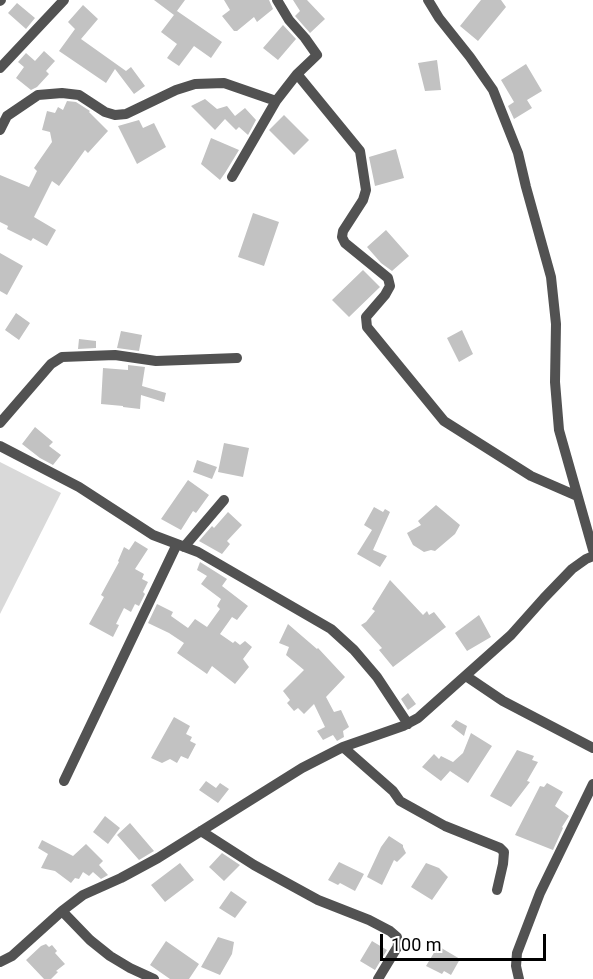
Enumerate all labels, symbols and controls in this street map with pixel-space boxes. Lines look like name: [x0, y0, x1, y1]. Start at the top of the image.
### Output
scale bar: [383, 922, 550, 960]
text: 100 m: [391, 934, 442, 955]

